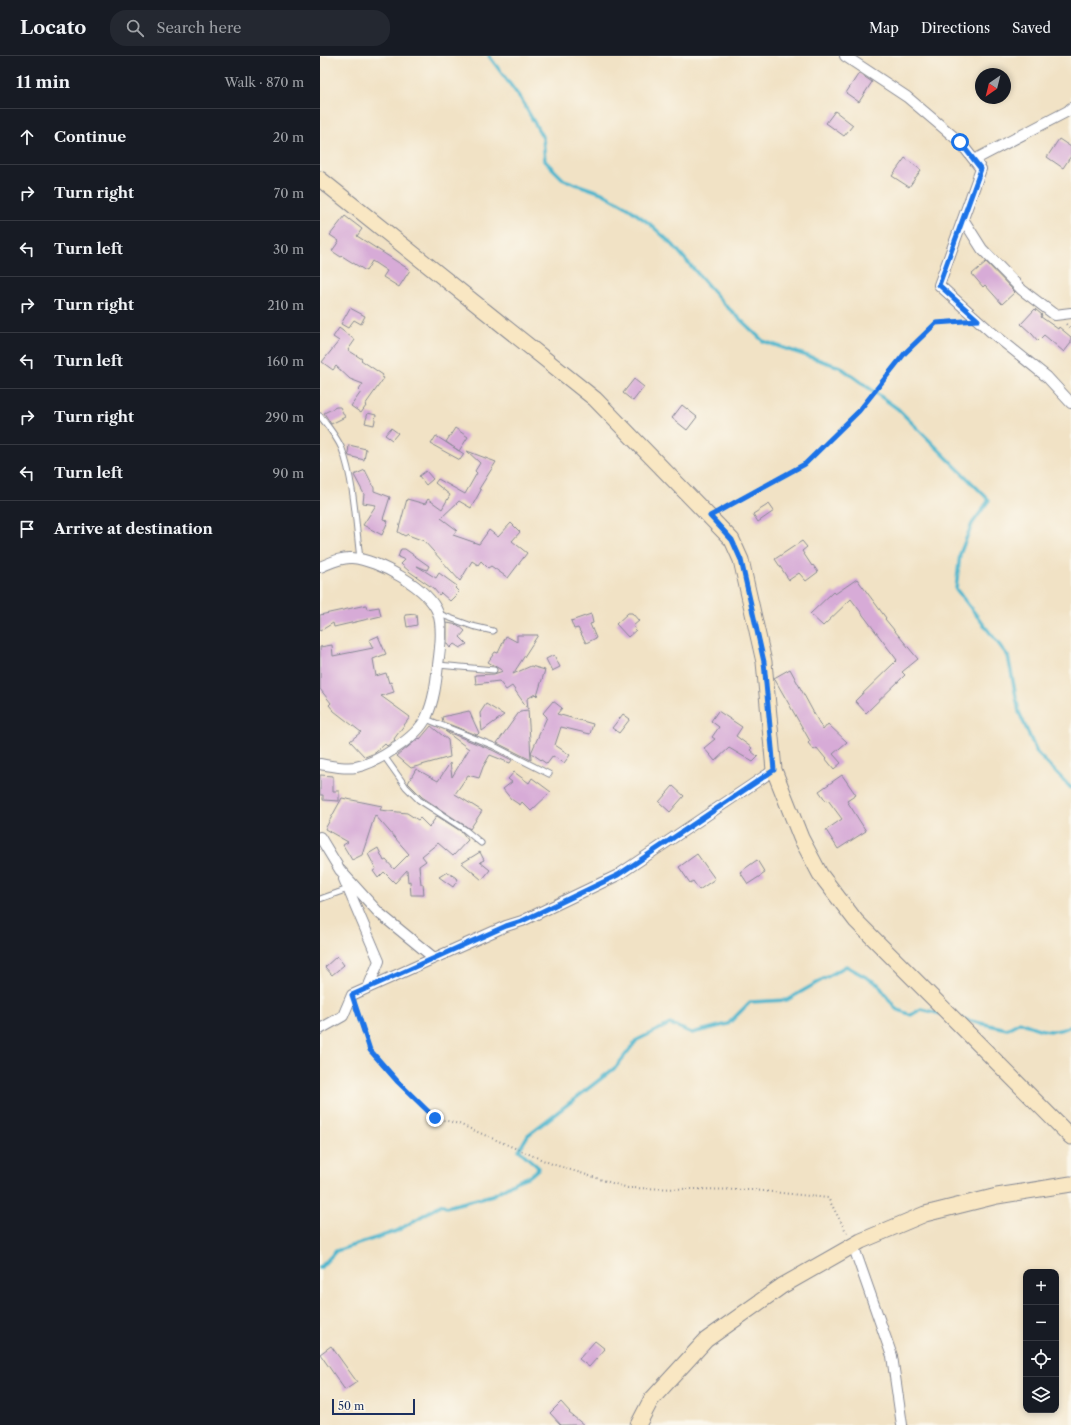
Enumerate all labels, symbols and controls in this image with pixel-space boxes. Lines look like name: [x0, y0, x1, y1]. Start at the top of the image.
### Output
search box: [110, 10, 390, 46]
text: Locato: [20, 16, 86, 39]
icon: search: [124, 17, 146, 39]
text: Search here: [156, 18, 241, 37]
text: Map: [869, 19, 899, 37]
text: Directions: [921, 19, 990, 37]
text: Saved: [1012, 19, 1051, 37]
north arrow: [975, 68, 1011, 104]
text: 11 min: [16, 72, 70, 92]
text: Walk · 870 m: [224, 74, 304, 90]
icon: ahead: [16, 126, 38, 148]
text: Continue: [54, 127, 126, 146]
text: 20 m: [273, 129, 304, 145]
route start: [951, 133, 969, 151]
icon: right: [16, 182, 38, 204]
text: Turn right: [54, 183, 134, 202]
text: 70 m: [274, 185, 304, 201]
icon: left: [16, 238, 38, 260]
text: Turn left: [54, 239, 123, 258]
text: 30 m: [273, 241, 304, 257]
icon: right: [16, 294, 38, 316]
text: Turn right: [54, 295, 134, 314]
text: 210 m: [267, 297, 304, 313]
icon: left: [16, 350, 38, 372]
text: Turn left: [54, 351, 123, 370]
text: 160 m: [267, 353, 304, 369]
icon: right: [16, 406, 38, 428]
text: Turn right: [54, 407, 134, 426]
text: 290 m: [265, 409, 304, 425]
icon: left: [16, 462, 38, 484]
text: Turn left: [54, 463, 123, 482]
text: 90 m: [273, 465, 304, 481]
icon: arrive: [16, 518, 38, 540]
text: Arrive at destination: [54, 519, 213, 538]
route end: [426, 1109, 444, 1127]
map controls: [1023, 1269, 1059, 1413]
button: +: [1023, 1269, 1059, 1305]
button: −: [1023, 1305, 1059, 1341]
button: locate: [1023, 1341, 1059, 1377]
button: layers: [1023, 1377, 1059, 1413]
scale bar: [332, 1397, 415, 1416]
text: 50 m: [338, 1399, 364, 1413]

